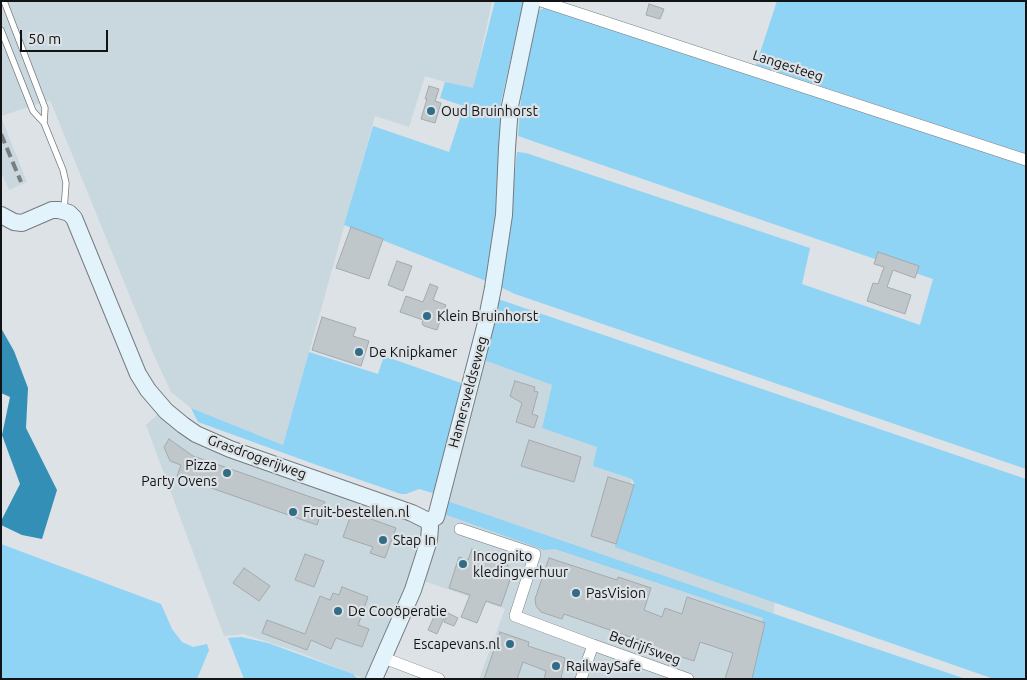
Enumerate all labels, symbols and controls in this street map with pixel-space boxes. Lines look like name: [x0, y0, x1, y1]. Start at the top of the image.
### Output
scale bar: [22, 20, 110, 52]
text: 50 m: [28, 30, 61, 47]
street label: Langesteeg: [751, 47, 825, 85]
place label: Oud Bruinhorst: [441, 103, 538, 119]
marker: Oud Bruinhorst: [425, 105, 437, 117]
place label: Klein Bruinhorst: [437, 308, 538, 324]
marker: Klein Bruinhorst: [421, 310, 433, 322]
street label: Hamersveldseweg: [445, 334, 491, 450]
place label: De Knipkamer: [369, 344, 457, 360]
marker: De Knipkamer: [353, 346, 365, 358]
street label: Grasdrogerijweg: [205, 431, 309, 483]
place label: Pizza Party Ovens: [141, 457, 217, 490]
marker: Pizza Party Ovens: [221, 467, 233, 479]
place label: Fruit-bestellen.nl: [303, 504, 409, 520]
marker: Fruit-bestellen.nl: [287, 506, 299, 518]
place label: Stap In: [393, 532, 436, 548]
marker: Stap In: [377, 534, 389, 546]
place label: Incognito kledingverhuur: [473, 548, 568, 580]
marker: Incognito kledingverhuur: [457, 558, 469, 570]
place label: PasVision: [586, 585, 646, 601]
marker: PasVision: [570, 587, 582, 599]
place label: De Cooöperatie: [348, 603, 447, 619]
marker: De Cooöperatie: [332, 605, 344, 617]
street label: Bedrijfsweg: [607, 627, 683, 669]
place label: Escapevans.nl: [413, 636, 500, 652]
marker: Escapevans.nl: [504, 638, 516, 650]
place label: RailwaySafe: [566, 658, 641, 674]
marker: RailwaySafe: [550, 660, 562, 672]

